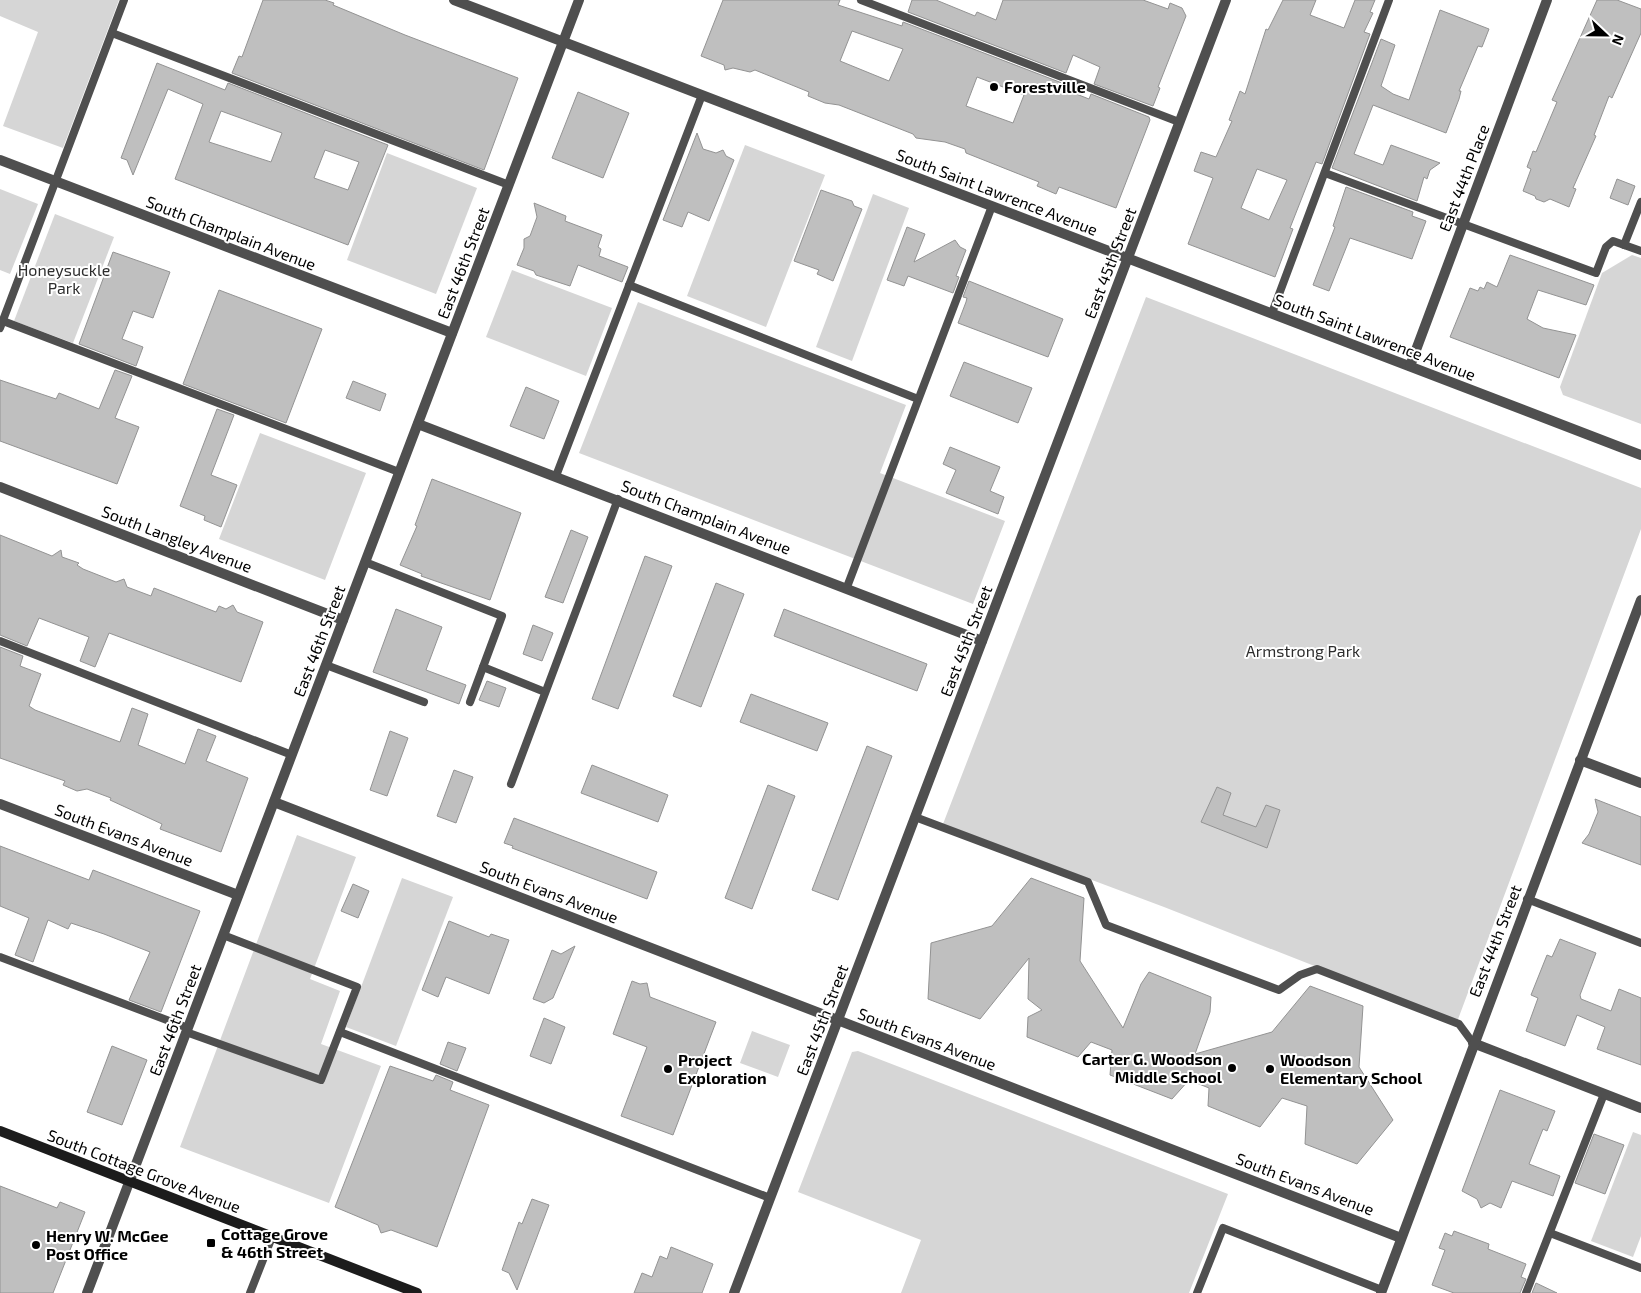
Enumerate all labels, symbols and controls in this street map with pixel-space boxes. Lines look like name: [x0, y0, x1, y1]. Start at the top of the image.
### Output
north arrow: [1581, 10, 1631, 60]
text: N: [1609, 32, 1628, 48]
place label: Forestville: [1004, 77, 1086, 96]
marker: Forestville: [988, 81, 1000, 93]
street label: East 44th Place: [1434, 121, 1493, 234]
street label: South Saint Lawrence Avenue: [894, 144, 1101, 239]
street label: South Champlain Avenue: [144, 191, 319, 274]
street label: East 46th Street: [433, 204, 493, 321]
street label: East 45th Street: [1080, 205, 1139, 321]
park label: Honeysuckle Park: [18, 260, 110, 297]
street label: South Saint Lawrence Avenue: [1272, 289, 1479, 384]
street label: South Champlain Avenue: [619, 475, 794, 558]
street label: South Langley Avenue: [99, 501, 255, 576]
street label: East 46th Street: [289, 582, 349, 699]
street label: East 45th Street: [936, 583, 995, 699]
park label: Armstrong Park: [1246, 641, 1360, 660]
street label: South Evans Avenue: [52, 799, 196, 870]
street label: South Evans Avenue: [477, 856, 621, 927]
street label: East 44th Street: [1464, 882, 1525, 1000]
street label: East 46th Street: [145, 961, 205, 1078]
street label: East 45th Street: [792, 962, 851, 1078]
street label: South Evans Avenue: [855, 1003, 999, 1074]
place label: Carter G. Woodson Middle School: [1082, 1049, 1223, 1086]
place label: Project Exploration: [678, 1050, 767, 1087]
place label: Woodson Elementary School: [1280, 1050, 1423, 1088]
marker: Carter G. Woodson Middle School: [1226, 1062, 1238, 1074]
marker: Project Exploration: [662, 1063, 674, 1075]
marker: Woodson Elementary School: [1264, 1063, 1276, 1075]
street label: South Cottage Grove Avenue: [45, 1125, 243, 1216]
street label: South Evans Avenue: [1233, 1148, 1377, 1219]
place label: Cottage Grove & 46th Street: [221, 1224, 328, 1261]
place label: Henry W. McGee Post Office: [46, 1226, 168, 1263]
marker: Cottage Grove & 46th Street: [205, 1237, 217, 1249]
marker: Henry W. McGee Post Office: [30, 1239, 42, 1251]

